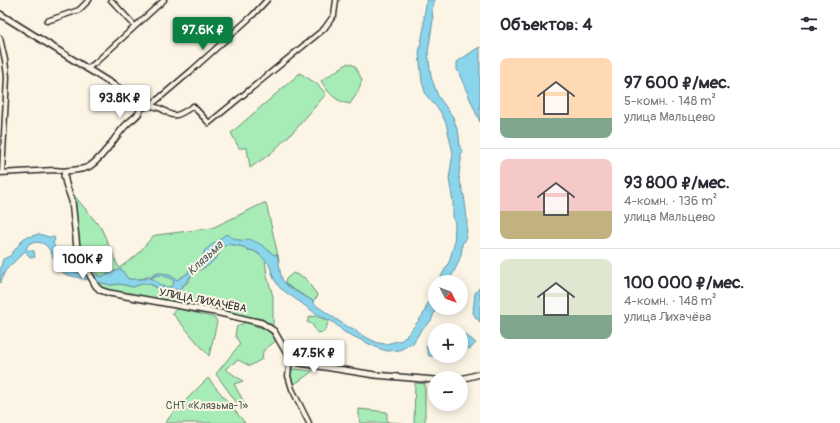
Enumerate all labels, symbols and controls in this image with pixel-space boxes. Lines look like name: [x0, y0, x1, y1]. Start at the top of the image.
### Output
icon: filters: [798, 13, 820, 35]
text: Объектов: 4: [500, 14, 592, 35]
pin: 97.6K ₽: [166, 17, 240, 51]
text: 97.6K ₽: [182, 22, 224, 38]
text: 97 600 ₽/мес.: [624, 72, 731, 93]
icon: home: [532, 74, 580, 122]
pin: 93.8K ₽: [83, 85, 157, 119]
text: 93.8K ₽: [99, 90, 141, 106]
text: 5-комн. · 148 m²: [624, 93, 716, 109]
text: улица Мальцево: [624, 109, 715, 125]
text: 93 800 ₽/мес.: [624, 172, 730, 193]
icon: home: [532, 175, 580, 223]
text: 4-комн. · 136 m²: [624, 193, 717, 209]
text: улица Мальцево: [624, 209, 715, 225]
water label: Клязьма: [184, 237, 227, 279]
pin: 100K ₽: [50, 246, 116, 280]
text: 100K ₽: [62, 251, 104, 267]
text: 100 000 ₽/мес.: [624, 272, 744, 293]
north arrow: [428, 275, 468, 315]
map controls: [428, 275, 468, 411]
icon: home: [532, 275, 580, 323]
street label: УЛИЦА ЛИХАЧЁВА: [158, 286, 248, 315]
text: 4-комн. · 148 m²: [624, 293, 717, 309]
text: улица Лихачёва: [624, 309, 711, 325]
button: +: [428, 323, 468, 363]
pin: 47.5K ₽: [277, 340, 351, 374]
text: 47.5K ₽: [293, 345, 335, 361]
button: −: [428, 371, 468, 411]
park label: СНТ «Клязьма-1»: [166, 399, 249, 412]

